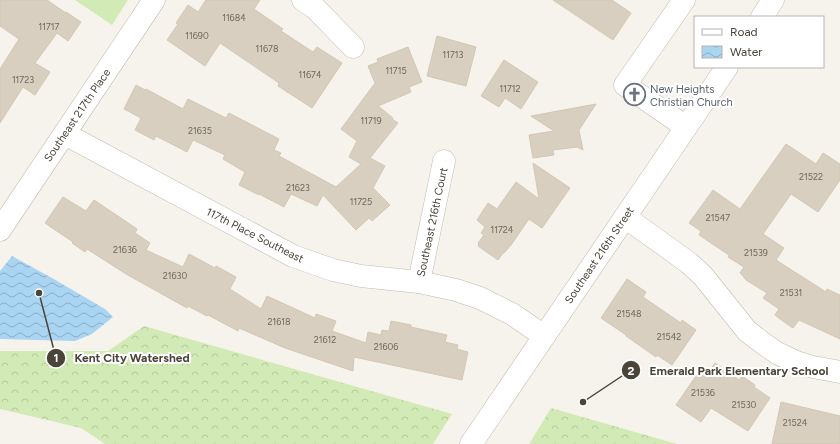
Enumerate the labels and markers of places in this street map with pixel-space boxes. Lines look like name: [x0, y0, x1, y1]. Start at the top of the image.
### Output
church icon: New Heights Christian Church: [622, 82, 648, 108]
place label: New Heights Christian Church: [650, 83, 733, 109]
callout: Kent City Watershed: [46, 346, 197, 370]
callout: Emerald Park Elementary School: [621, 358, 836, 382]

